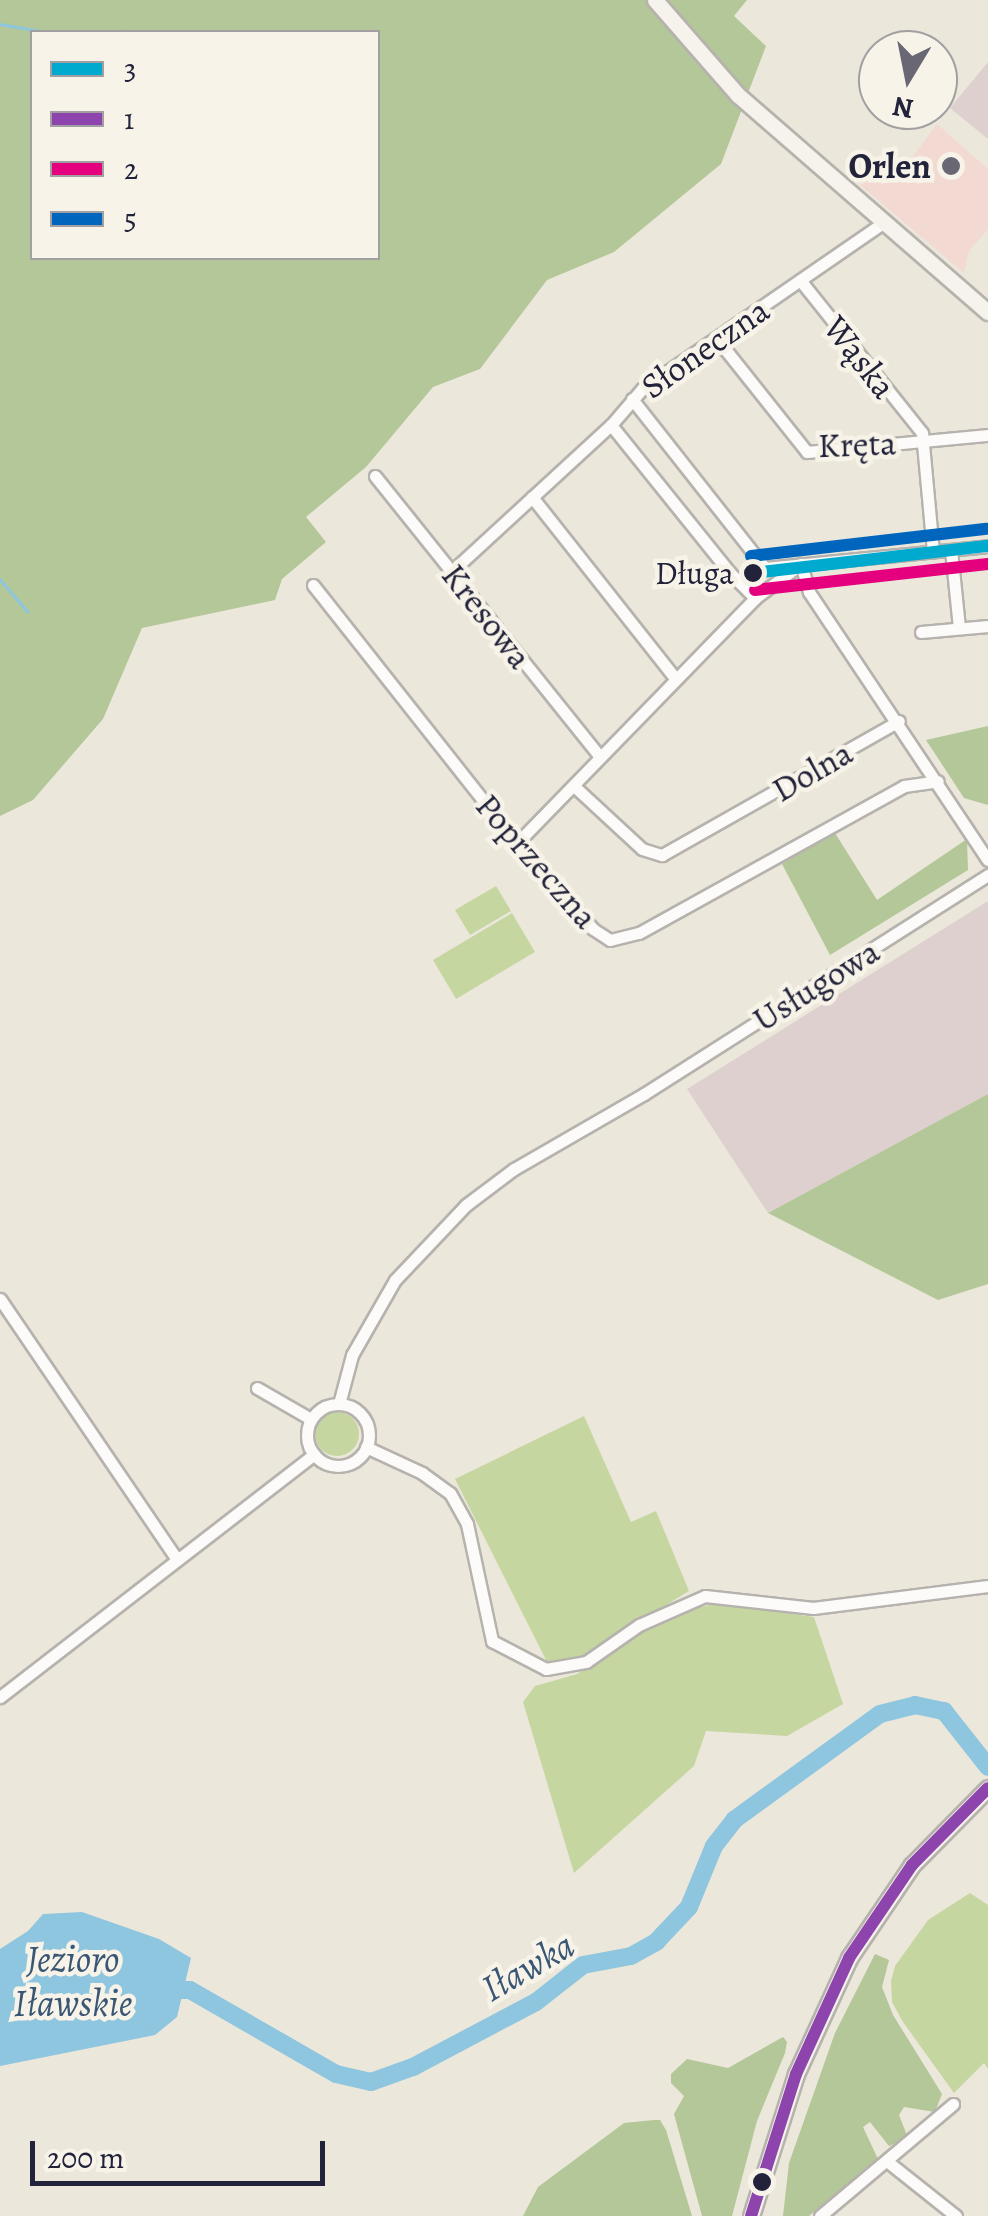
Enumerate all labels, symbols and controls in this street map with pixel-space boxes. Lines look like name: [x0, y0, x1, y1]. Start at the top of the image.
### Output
legend: [30, 30, 380, 260]
north arrow: [858, 30, 958, 130]
text: 3: [124, 49, 136, 89]
text: N: [890, 87, 916, 128]
text: 1: [124, 99, 134, 139]
place label: Orlen: [848, 145, 931, 187]
text: 2: [124, 149, 138, 189]
marker: Orlen: [940, 155, 962, 177]
text: 5: [124, 199, 137, 239]
street label: Słoneczna: [633, 289, 777, 407]
street label: Wąska: [815, 307, 905, 407]
street label: Kręta: [817, 422, 897, 466]
place label: Długa: [655, 554, 734, 592]
street label: Kresowa: [433, 555, 541, 677]
marker: Długa: [743, 563, 763, 583]
street label: Dolna: [764, 731, 860, 811]
street label: Poprzeczna: [467, 785, 607, 937]
street label: Usługowa: [745, 930, 887, 1040]
water label: Iławka: [474, 1922, 582, 2012]
water label: Jezioro Iławskie: [14, 1937, 132, 2026]
scale bar: [35, 2121, 330, 2183]
text: 200 m: [47, 2138, 124, 2178]
unlabelled marker: [752, 2172, 772, 2192]

